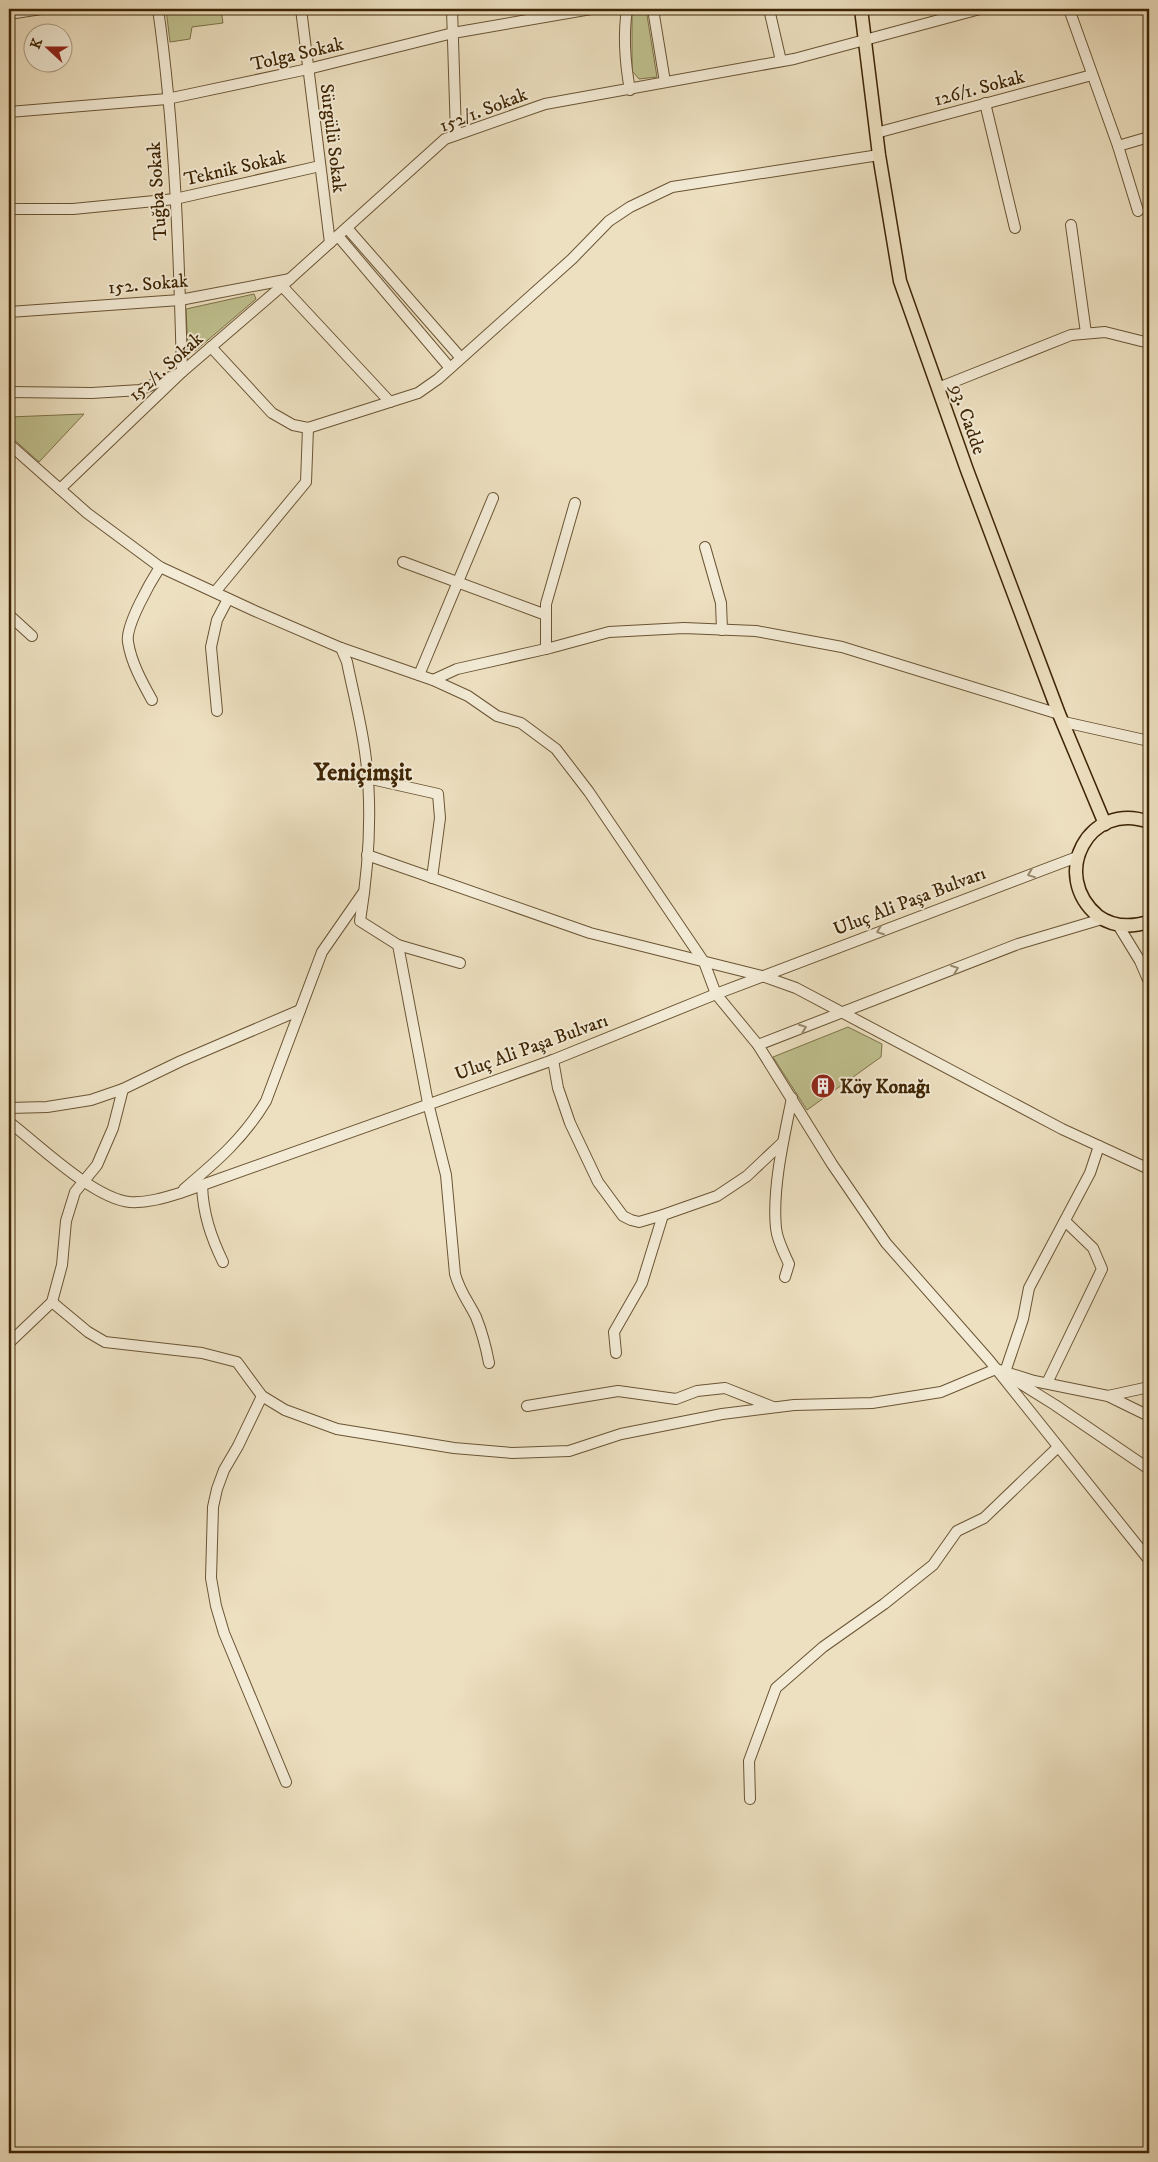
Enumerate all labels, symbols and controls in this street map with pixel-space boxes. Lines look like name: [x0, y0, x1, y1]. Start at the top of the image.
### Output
north arrow: [22, 22, 72, 72]
street label: Tolga Sokak: [249, 32, 347, 76]
text: K: [27, 35, 47, 52]
street label: 126/1. Sokak: [932, 65, 1028, 112]
street label: Sürgülü Sokak: [314, 82, 351, 195]
street label: 152/1. Sokak: [436, 83, 531, 138]
street label: Tuğba Sokak: [143, 140, 172, 241]
street label: Teknik Sokak: [182, 145, 289, 191]
street label: 152. Sokak: [107, 269, 190, 299]
street label: 152/1. Sokak: [124, 327, 208, 407]
street label: 93. Cadde: [945, 380, 990, 458]
district label: Yeniçimşit: [313, 758, 413, 788]
street label: Uluç Ali Paşa Bulvarı: [830, 862, 989, 941]
one-way arrow: [1028, 868, 1036, 878]
one-way arrow: [876, 926, 884, 936]
one-way arrow: [950, 965, 959, 975]
street label: Uluç Ali Paşa Bulvarı: [452, 1009, 611, 1086]
one-way arrow: [799, 1023, 807, 1033]
building icon: Köy Konağı: [810, 1073, 836, 1099]
place label: Köy Konağı: [840, 1076, 930, 1099]

